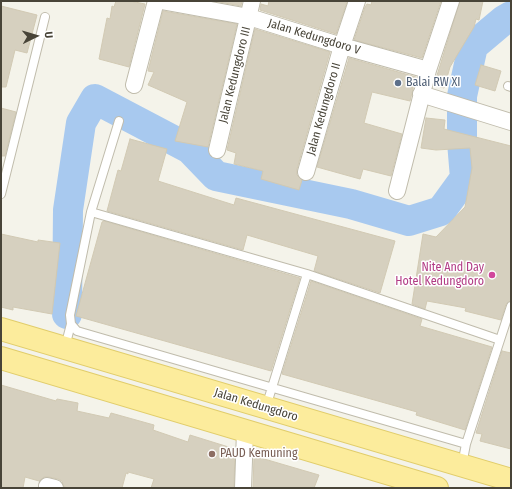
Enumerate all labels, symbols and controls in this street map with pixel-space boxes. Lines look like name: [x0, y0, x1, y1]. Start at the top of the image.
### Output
north arrow: [16, 16, 56, 56]
street label: Jalan Kedungdoro V: [266, 16, 362, 58]
street label: Jalan Kedungdoro III: [216, 25, 254, 125]
text: U: [42, 31, 55, 39]
street label: Jalan Kedungdoro II: [304, 61, 344, 157]
place label: Balai RW XI: [406, 76, 461, 90]
marker: Balai RW XI: [393, 78, 403, 88]
place label: Nite And Day Hotel Kedungdoro: [395, 261, 484, 289]
marker: Nite And Day Hotel Kedungdoro: [487, 270, 497, 280]
street label: Jalan Kedungdoro: [212, 385, 300, 425]
place label: PAUD Kemuning: [220, 447, 298, 461]
marker: PAUD Kemuning: [207, 449, 217, 459]

